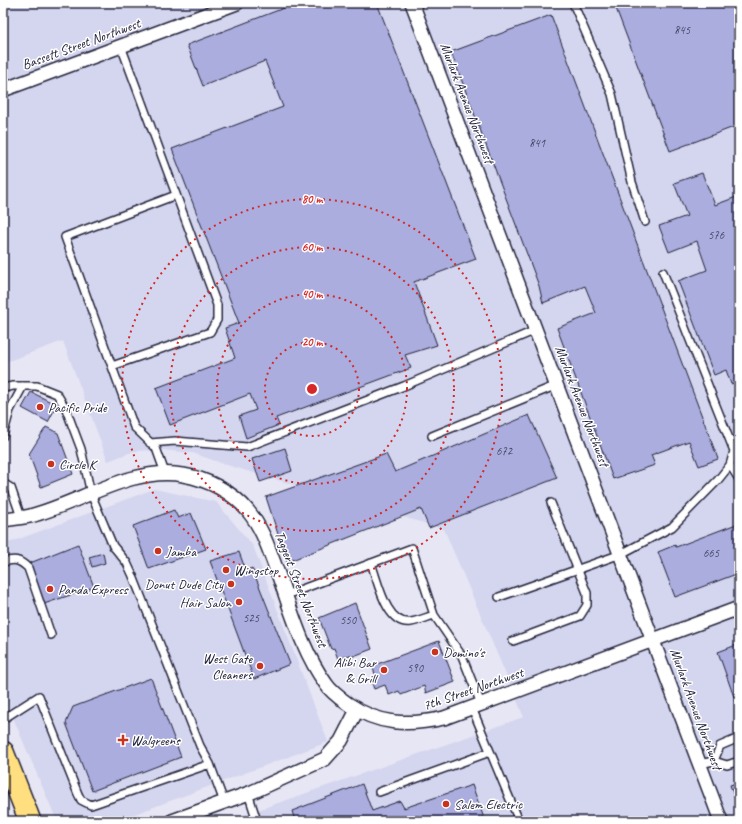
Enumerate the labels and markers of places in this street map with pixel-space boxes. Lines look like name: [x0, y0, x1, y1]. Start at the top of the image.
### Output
centre of rings: [305, 382, 319, 396]
place label: Pacific Pride: [48, 399, 108, 416]
marker: Pacific Pride: [35, 402, 45, 412]
place label: Circle K: [59, 456, 98, 473]
marker: Circle K: [46, 459, 56, 469]
place label: Jamba: [165, 543, 197, 560]
marker: Jamba: [153, 546, 163, 556]
place label: Wingstop: [234, 562, 279, 579]
marker: Wingstop: [221, 565, 231, 575]
place label: Donut Dude City: [145, 576, 224, 593]
marker: Donut Dude City: [226, 579, 236, 589]
place label: Panda Express: [58, 581, 129, 598]
marker: Panda Express: [45, 584, 55, 594]
place label: Hair Salon: [180, 594, 232, 611]
marker: Hair Salon: [234, 597, 244, 607]
place label: Domino's: [443, 644, 486, 661]
marker: Domino's: [430, 647, 440, 657]
place label: West Gate Cleaners: [203, 650, 253, 683]
place label: Alibi Bar & Grill: [334, 654, 379, 687]
marker: West Gate Cleaners: [255, 661, 265, 671]
marker: Alibi Bar & Grill: [379, 665, 389, 675]
place label: Walgreens: [131, 732, 181, 749]
marker: Walgreens: [118, 735, 128, 745]
place label: Salem Electric: [454, 796, 523, 813]
marker: Salem Electric: [441, 799, 451, 809]

